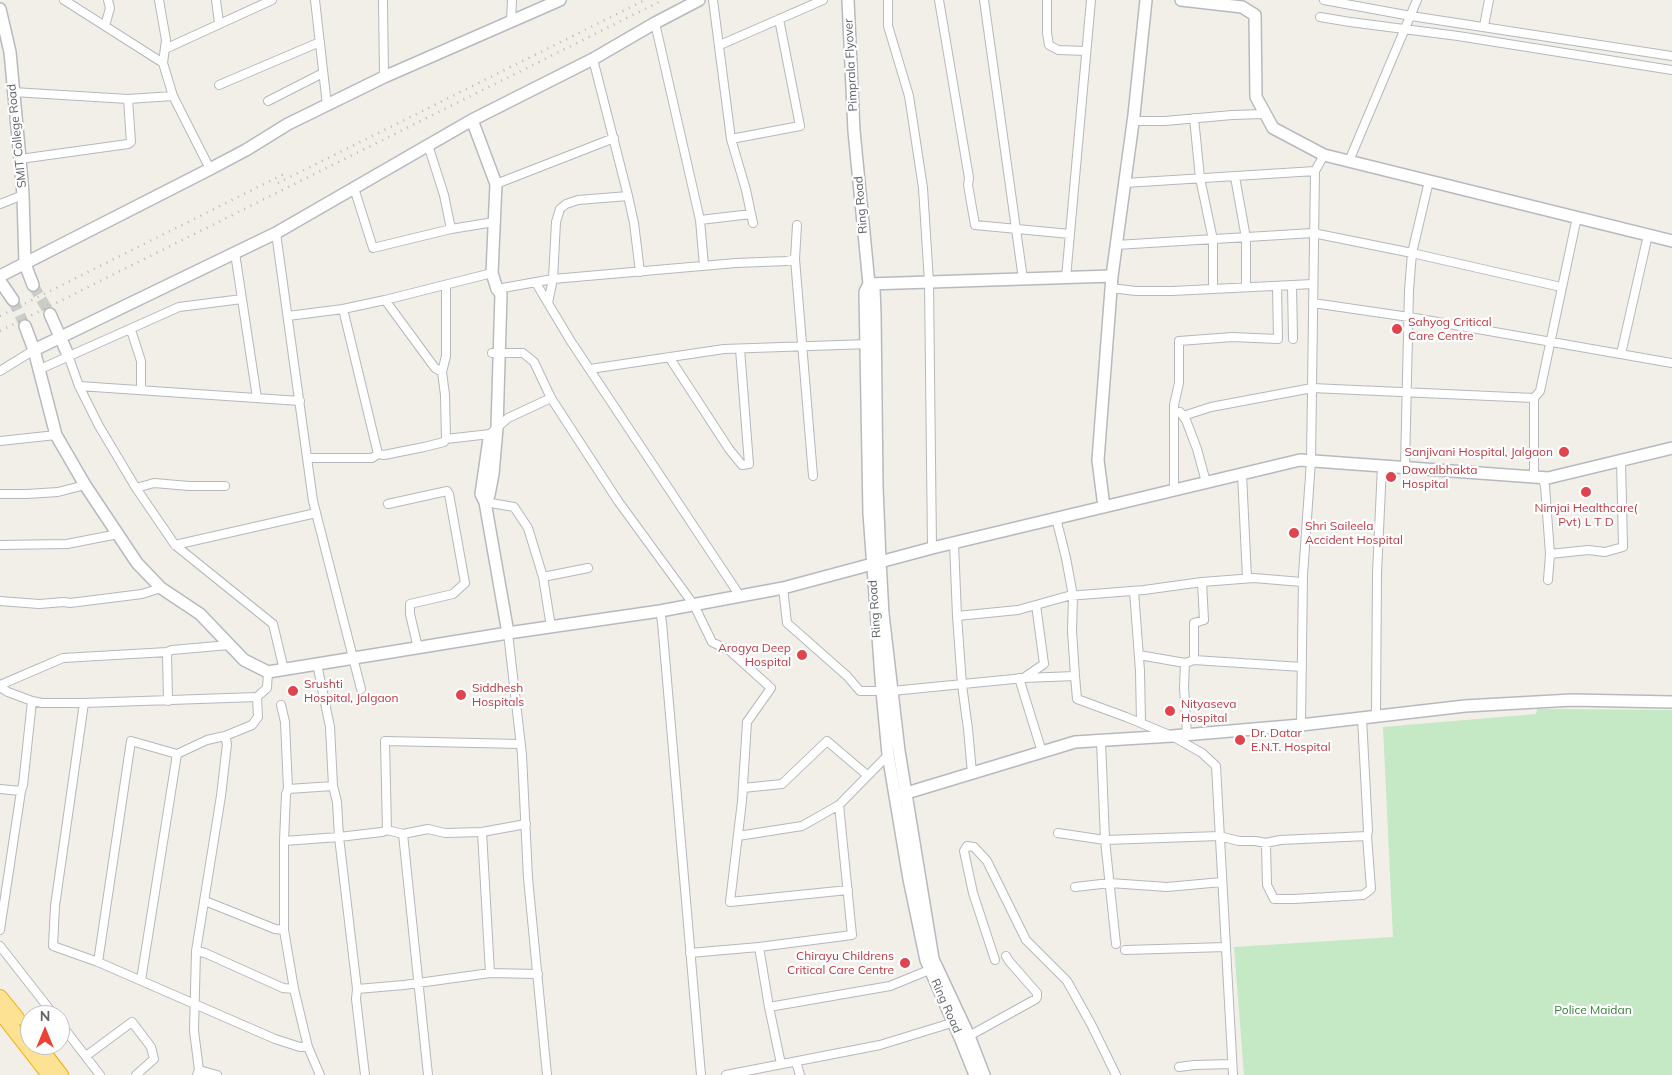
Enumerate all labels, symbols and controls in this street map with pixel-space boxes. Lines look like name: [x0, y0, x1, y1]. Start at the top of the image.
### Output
street label: Pimprala Flyover: [841, 18, 861, 112]
street label: SMIT College Road: [4, 83, 30, 189]
street label: Ring Road: [851, 175, 871, 235]
place label: Sahyog Critical Care Centre: [1408, 315, 1492, 343]
marker: Sahyog Critical Care Centre: [1390, 322, 1404, 336]
place label: Sanjivani Hospital, Jalgaon: [1405, 445, 1553, 459]
marker: Sanjivani Hospital, Jalgaon: [1557, 445, 1571, 459]
place label: Dawalbhakta Hospital: [1402, 463, 1477, 491]
marker: Dawalbhakta Hospital: [1384, 470, 1398, 484]
marker: Nimjai Healthcare( Pvt) L T D: [1579, 485, 1593, 499]
place label: Nimjai Healthcare( Pvt) L T D: [1534, 501, 1638, 529]
place label: Shri Saileela Accident Hospital: [1305, 519, 1403, 547]
marker: Shri Saileela Accident Hospital: [1287, 526, 1301, 540]
street label: Ring Road: [866, 580, 884, 638]
place label: Arogya Deep Hospital: [718, 641, 791, 669]
marker: Arogya Deep Hospital: [795, 648, 809, 662]
place label: Srushti Hospital, Jalgaon: [304, 677, 398, 705]
place label: Siddhesh Hospitals: [472, 681, 524, 709]
marker: Srushti Hospital, Jalgaon: [286, 684, 300, 698]
marker: Siddhesh Hospitals: [454, 688, 468, 702]
place label: Nityaseva Hospital: [1181, 697, 1236, 725]
marker: Nityaseva Hospital: [1163, 704, 1177, 718]
place label: Dr. Datar E.N.T. Hospital: [1251, 726, 1331, 754]
marker: Dr. Datar E.N.T. Hospital: [1233, 733, 1247, 747]
place label: Chirayu Childrens Critical Care Centre: [787, 949, 894, 977]
marker: Chirayu Childrens Critical Care Centre: [898, 956, 912, 970]
street label: Ring Road: [928, 977, 964, 1035]
park label: Police Maidan: [1554, 1003, 1632, 1017]
north arrow: [20, 1005, 70, 1055]
text: N: [40, 1007, 50, 1025]

